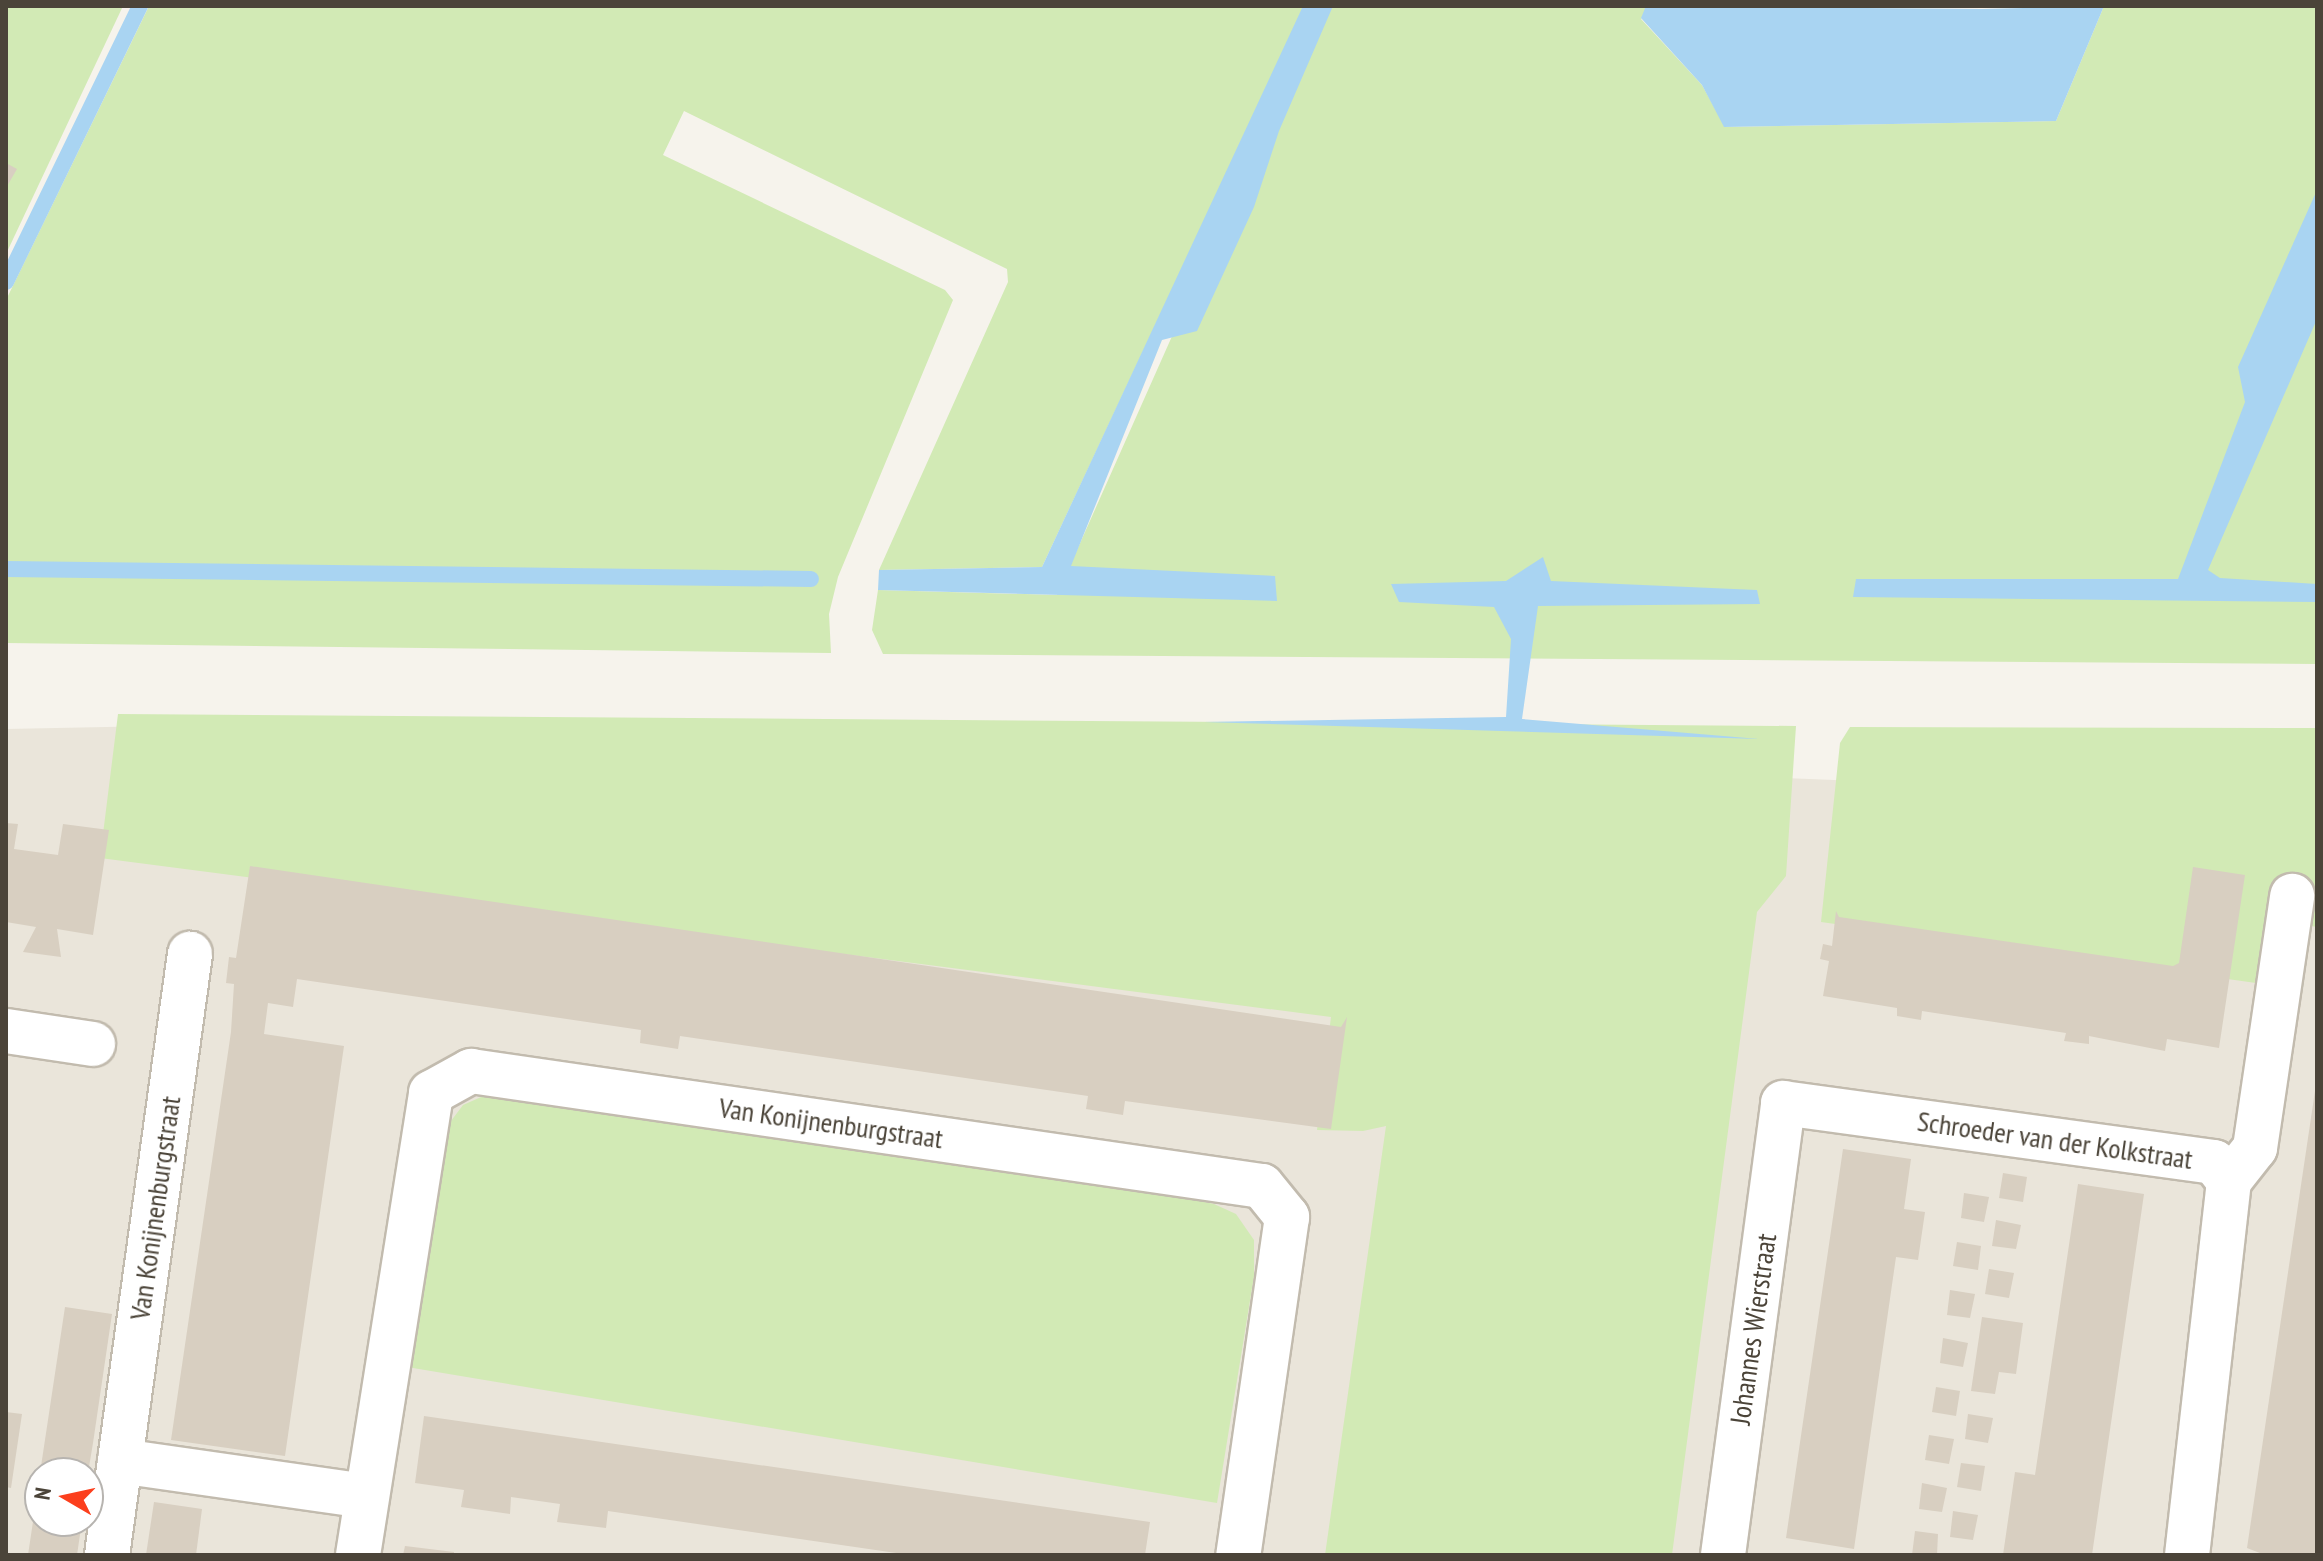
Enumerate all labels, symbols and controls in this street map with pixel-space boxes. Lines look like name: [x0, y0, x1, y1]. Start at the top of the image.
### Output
street label: Van Konijnenburgstraat: [717, 1091, 945, 1155]
street label: Van Konijnenburgstraat: [123, 1094, 187, 1322]
street label: Schroeder van der Kolkstraat: [1915, 1104, 2195, 1176]
street label: Johannes Wierstraat: [1723, 1231, 1783, 1427]
north arrow: [24, 1457, 104, 1537]
text: N: [28, 1486, 57, 1502]

